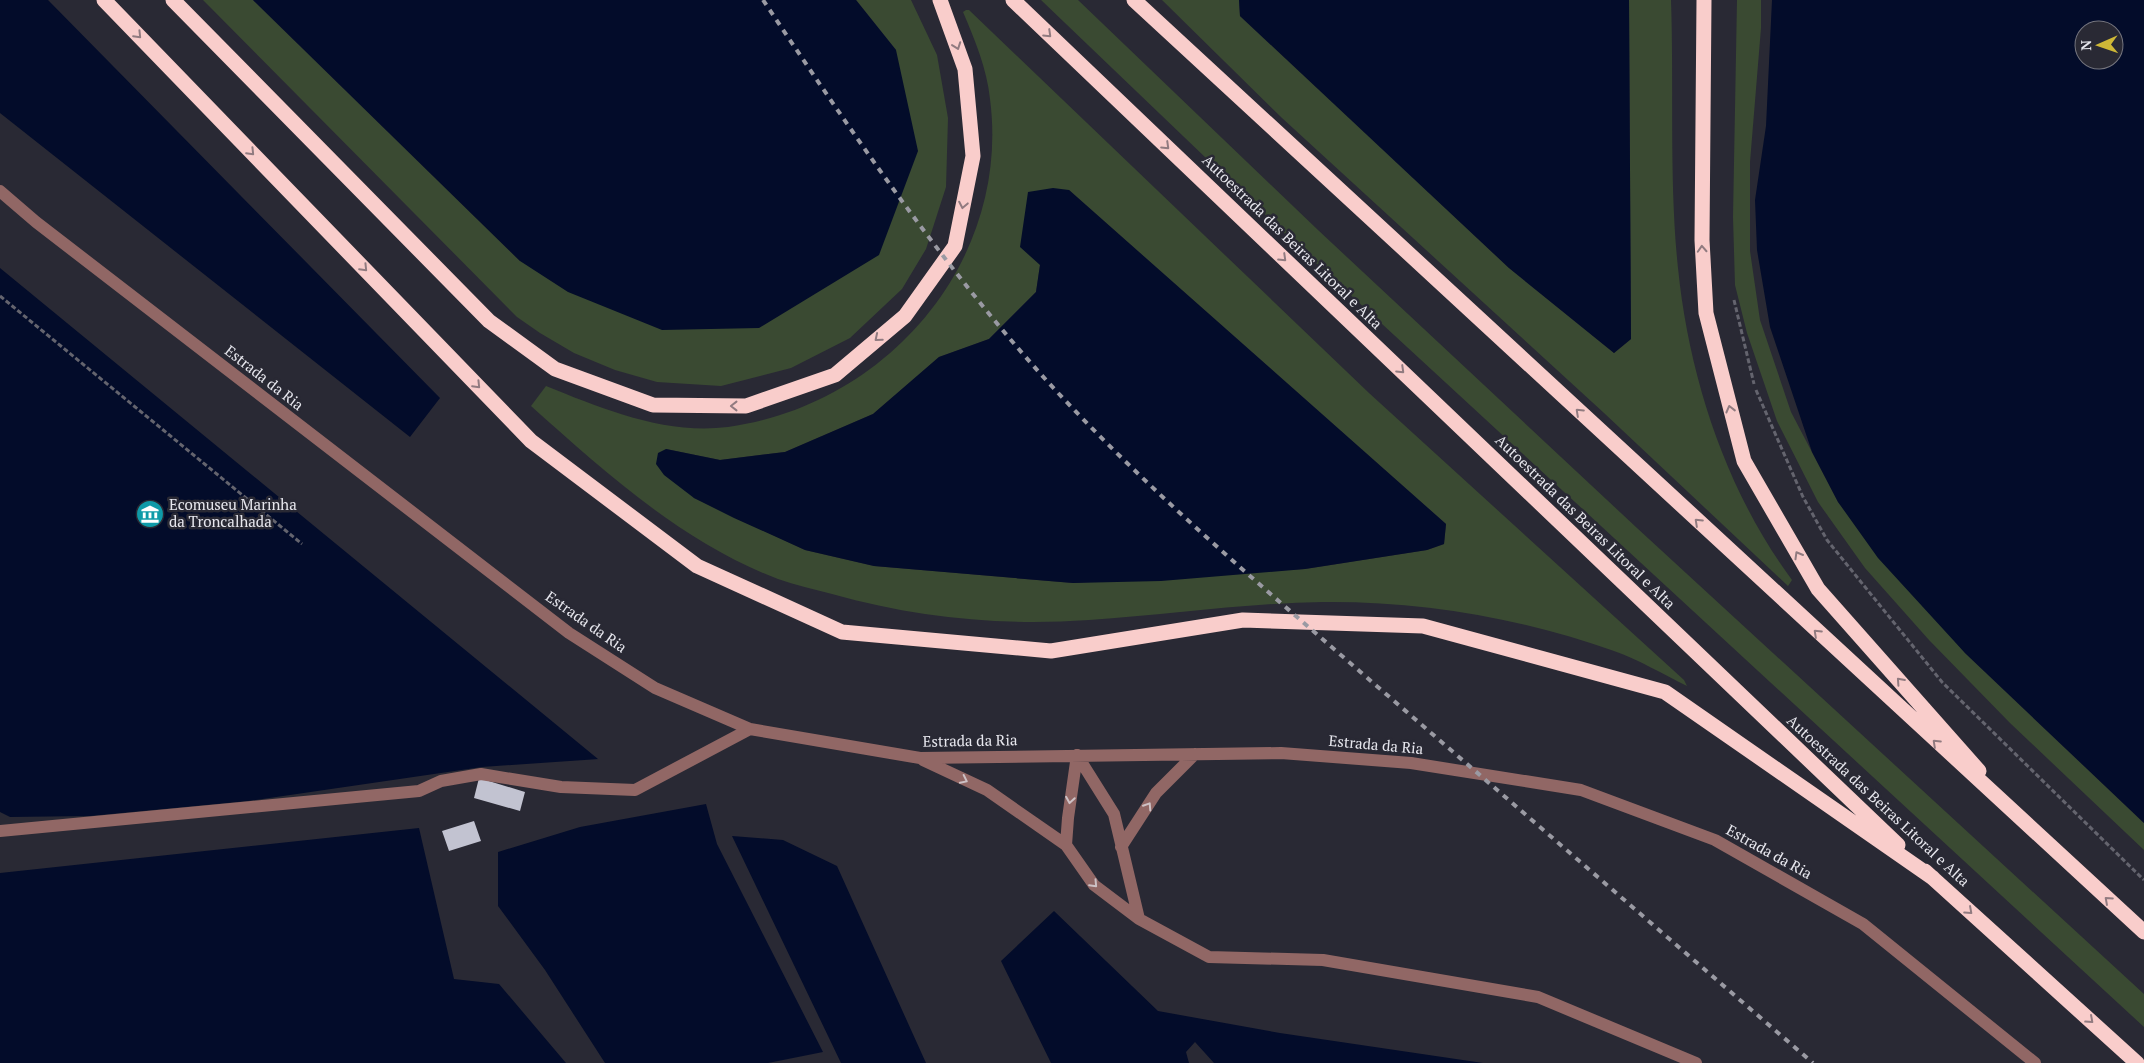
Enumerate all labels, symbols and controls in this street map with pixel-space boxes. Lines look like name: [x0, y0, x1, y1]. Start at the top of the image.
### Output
north arrow: [2074, 20, 2124, 70]
one-way arrow: [1042, 28, 1051, 37]
one-way arrow: [132, 29, 141, 38]
text: N: [2076, 39, 2095, 51]
one-way arrow: [951, 41, 961, 50]
one-way arrow: [1160, 140, 1169, 149]
one-way arrow: [245, 146, 254, 155]
street label: Autoestrada das Beiras Litoral e Alta: [1198, 150, 1387, 333]
one-way arrow: [958, 201, 969, 210]
one-way arrow: [1697, 245, 1708, 253]
one-way arrow: [1278, 252, 1287, 261]
one-way arrow: [358, 263, 367, 272]
one-way arrow: [875, 333, 884, 341]
street label: Estrada da Ria: [221, 340, 308, 415]
one-way arrow: [1395, 364, 1404, 373]
one-way arrow: [471, 379, 480, 388]
one-way arrow: [730, 401, 738, 411]
one-way arrow: [1725, 404, 1736, 413]
one-way arrow: [1575, 409, 1584, 418]
street label: Autoestrada das Beiras Litoral e Alta: [1491, 430, 1680, 613]
place label: Ecomuseu Marinha da Troncalhada: [169, 494, 297, 531]
museum icon: Ecomuseu Marinha da Troncalhada: [135, 499, 165, 529]
one-way arrow: [1694, 519, 1703, 528]
one-way arrow: [1795, 551, 1805, 560]
street label: Estrada da Ria: [542, 586, 632, 657]
one-way arrow: [1814, 629, 1823, 638]
one-way arrow: [1896, 678, 1905, 687]
street label: Autoestrada das Beiras Litoral e Alta: [1783, 710, 1975, 891]
street label: Estrada da Ria: [922, 729, 1018, 751]
street label: Estrada da Ria: [1328, 730, 1425, 758]
one-way arrow: [1933, 740, 1942, 749]
one-way arrow: [959, 773, 968, 783]
one-way arrow: [1066, 795, 1076, 804]
one-way arrow: [1141, 802, 1151, 811]
street label: Estrada da Ria: [1723, 819, 1816, 883]
one-way arrow: [1089, 878, 1098, 887]
one-way arrow: [2104, 897, 2113, 906]
one-way arrow: [1963, 905, 1972, 914]
one-way arrow: [2084, 1014, 2093, 1023]

